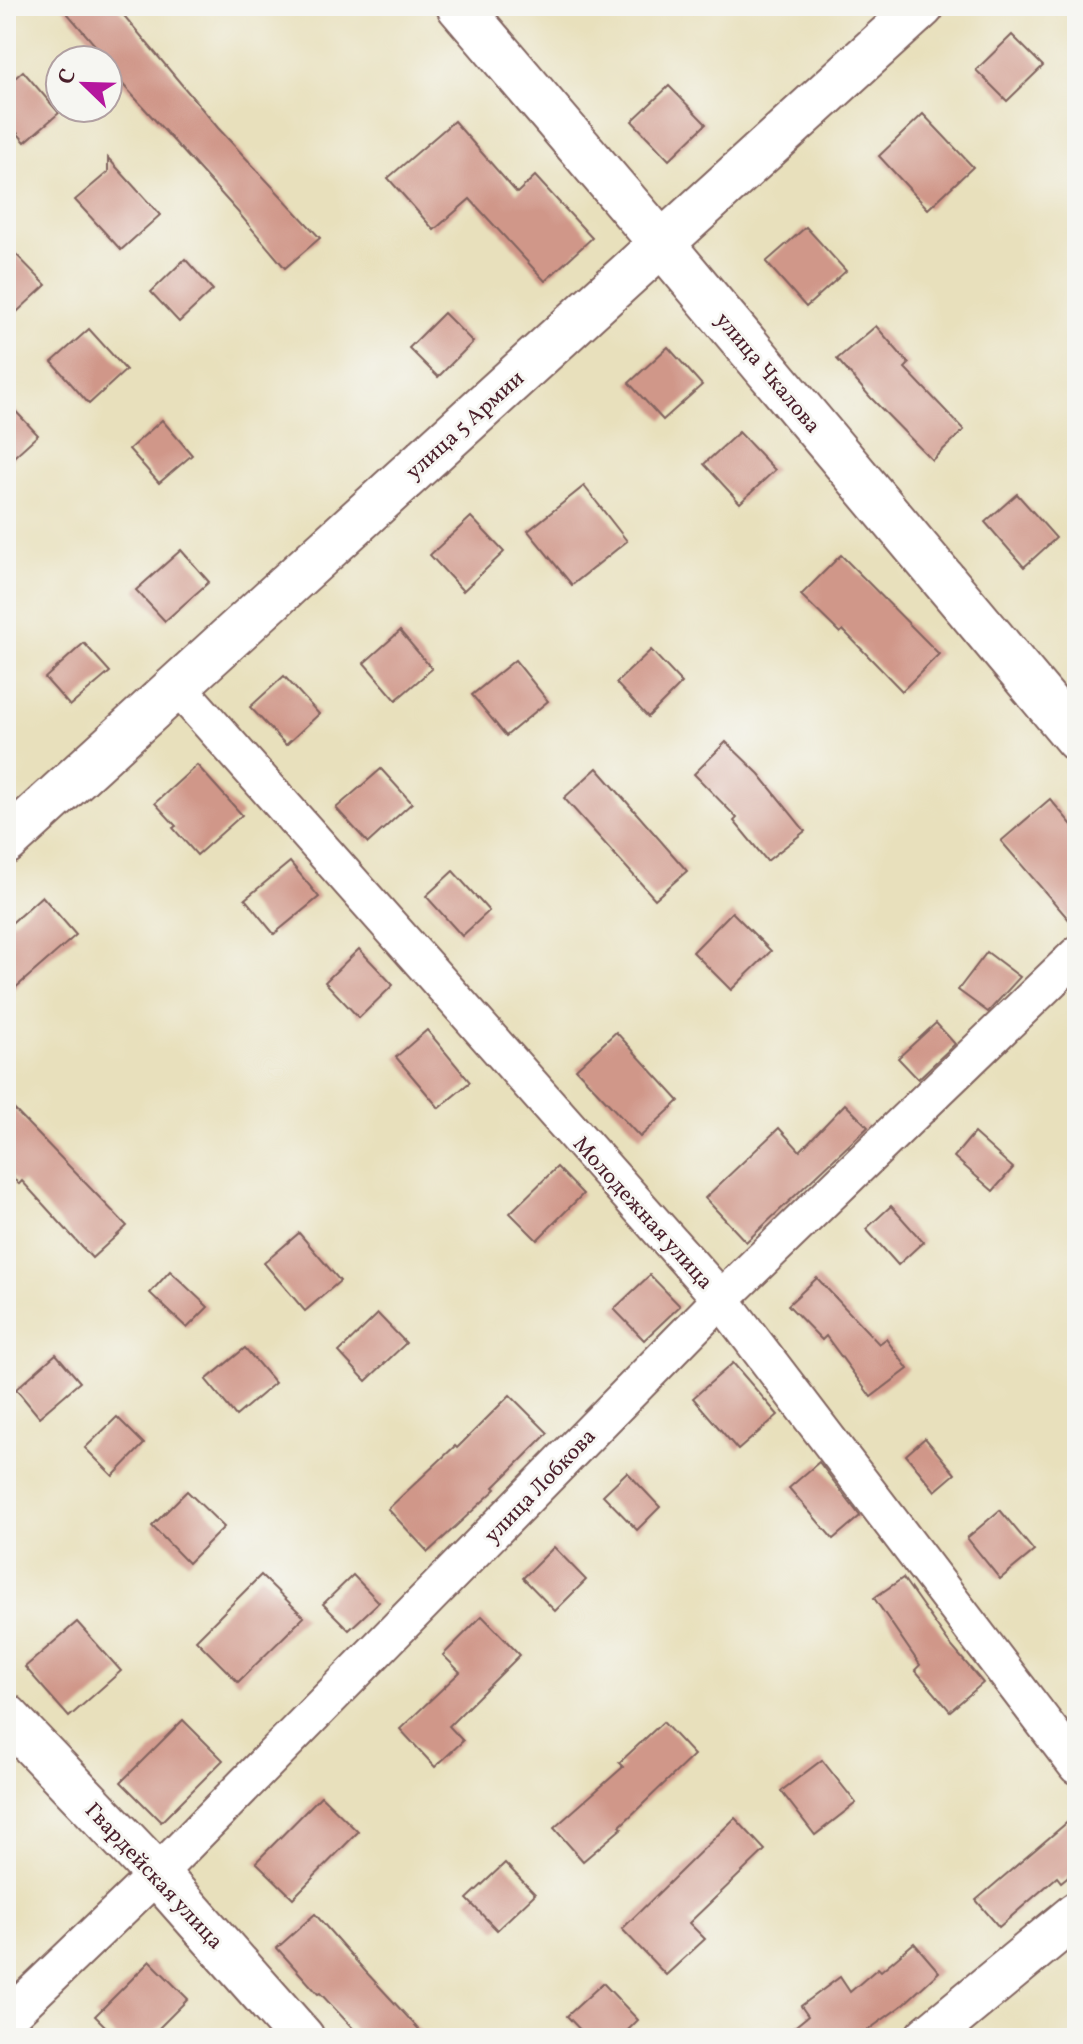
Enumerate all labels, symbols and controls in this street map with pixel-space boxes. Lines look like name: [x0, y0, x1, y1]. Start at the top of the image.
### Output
north arrow: [44, 44, 124, 124]
text: С: [51, 65, 85, 90]
street label: улица Чкалова: [707, 306, 827, 441]
street label: улица 5 Армии: [399, 364, 532, 488]
street label: Молодежная улица: [565, 1130, 719, 1297]
street label: улица Лобкова: [478, 1422, 604, 1551]
street label: Гвардейская улица: [77, 1796, 230, 1957]

